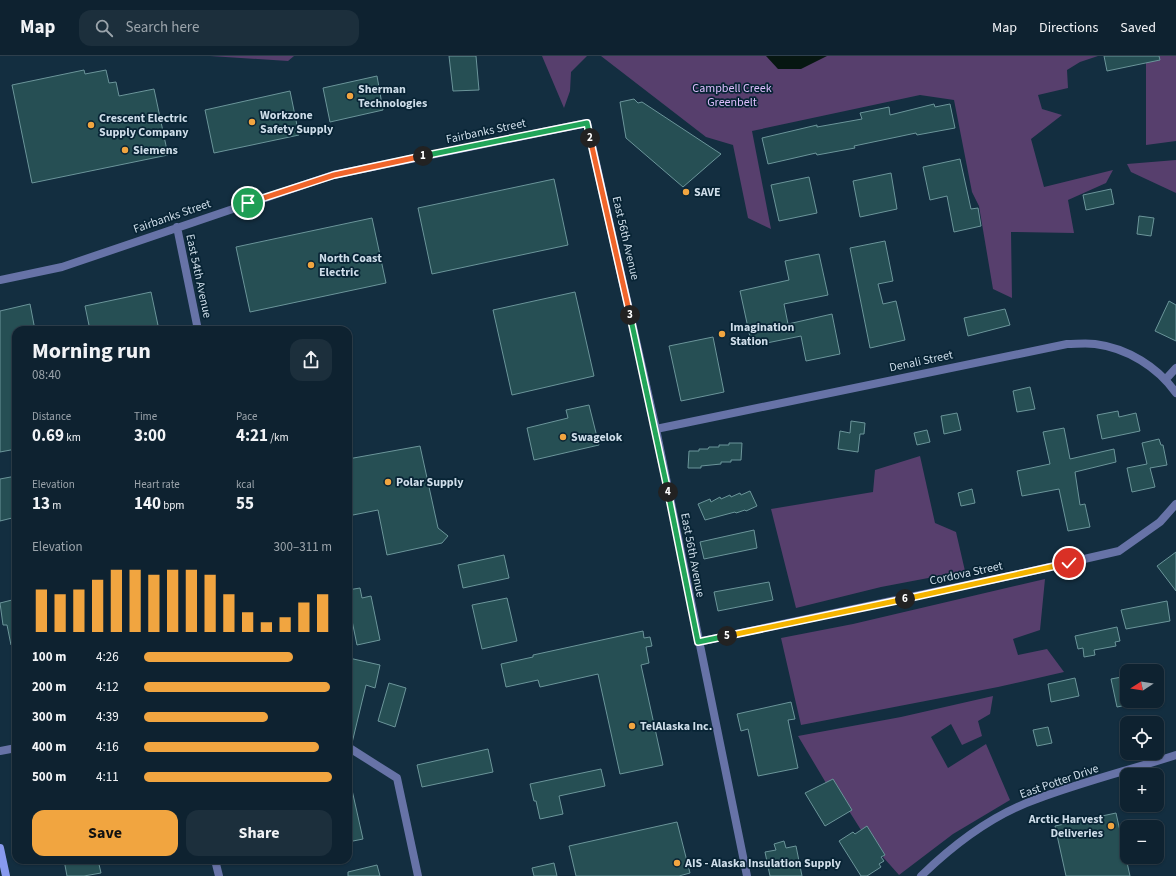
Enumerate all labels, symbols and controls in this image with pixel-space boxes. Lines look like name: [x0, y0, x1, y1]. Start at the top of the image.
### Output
search box: [79, 10, 359, 46]
text: Map: [20, 14, 55, 41]
icon: search: [93, 17, 115, 39]
text: Search here: [125, 17, 199, 38]
text: Map: [992, 18, 1017, 38]
text: Directions: [1039, 18, 1098, 38]
text: Saved: [1120, 18, 1156, 38]
park label: Campbell Creek Greenbelt: [692, 80, 772, 111]
place label: Sherman Technologies: [358, 81, 427, 112]
marker: Sherman Technologies: [345, 91, 355, 101]
place label: Workzone Safety Supply: [260, 107, 334, 138]
place label: Crescent Electric Supply Company: [99, 110, 189, 141]
street label: Fairbanks Street: [445, 115, 528, 148]
marker: Workzone Safety Supply: [247, 117, 257, 127]
marker: Crescent Electric Supply Company: [86, 120, 96, 130]
pin: 2: [580, 128, 600, 148]
text: 2: [587, 130, 593, 145]
place label: Siemens: [133, 142, 178, 159]
marker: Siemens: [120, 145, 130, 155]
pin: 1: [413, 146, 433, 166]
text: 1: [420, 148, 426, 163]
place label: SAVE: [694, 184, 721, 201]
pin: [231, 186, 265, 220]
marker: SAVE: [681, 187, 691, 197]
icon: arrive: [237, 192, 259, 214]
street label: Fairbanks Street: [131, 195, 213, 238]
street label: East 56th Avenue: [608, 195, 643, 282]
street label: East 54th Avenue: [181, 233, 216, 320]
place label: North Coast Electric: [319, 250, 382, 281]
marker: North Coast Electric: [306, 260, 316, 270]
pin: 3: [620, 305, 640, 325]
text: 3: [627, 307, 633, 322]
place label: Imagination Station: [730, 319, 794, 350]
marker: Imagination Station: [717, 329, 727, 339]
text: Morning run: [32, 335, 151, 367]
button: share: [290, 339, 332, 381]
street label: Denali Street: [888, 346, 954, 377]
text: 08:40: [32, 366, 61, 384]
text: Distance: [32, 409, 71, 424]
text: Time: [134, 409, 157, 424]
text: Pace: [236, 409, 258, 424]
text: 0.69: [32, 424, 64, 448]
text: 3:00: [134, 424, 166, 448]
text: 4:21: [236, 424, 268, 448]
place label: Swagelok: [571, 429, 623, 446]
text: km: [64, 430, 81, 445]
text: /km: [268, 430, 289, 445]
marker: Swagelok: [558, 432, 568, 442]
place label: Polar Supply: [396, 474, 464, 491]
text: Elevation: [32, 477, 75, 492]
text: Heart rate: [134, 477, 180, 492]
text: kcal: [236, 477, 255, 492]
marker: Polar Supply: [383, 477, 393, 487]
pin: 4: [658, 482, 678, 502]
text: 4: [665, 484, 671, 499]
text: 13: [32, 492, 50, 516]
text: 140: [134, 492, 161, 516]
text: 55: [236, 492, 254, 516]
text: m: [50, 498, 61, 513]
text: bpm: [161, 498, 184, 513]
street label: East 56th Avenue: [676, 512, 709, 599]
text: Elevation: [32, 538, 83, 556]
text: 300–311 m: [274, 538, 332, 556]
pin: [1052, 546, 1086, 580]
icon: check: [1058, 552, 1080, 574]
street label: Cordova Street: [928, 557, 1004, 590]
pin: 6: [895, 589, 915, 609]
text: 6: [902, 591, 908, 606]
pin: 5: [717, 626, 737, 646]
text: 5: [724, 628, 730, 643]
text: 100 m: [32, 648, 66, 666]
text: 4:26: [96, 648, 119, 666]
north arrow: [1120, 664, 1164, 708]
map controls: [1120, 664, 1164, 864]
text: 200 m: [32, 678, 66, 696]
text: 4:12: [96, 678, 119, 696]
text: 300 m: [32, 708, 66, 726]
text: 4:39: [96, 708, 119, 726]
button: locate: [1120, 716, 1164, 760]
place label: TelAlaska Inc.: [640, 718, 712, 735]
marker: TelAlaska Inc.: [627, 721, 637, 731]
text: 400 m: [32, 738, 66, 756]
text: 4:16: [96, 738, 119, 756]
street label: East Potter Drive: [1017, 760, 1101, 803]
text: 500 m: [32, 768, 66, 786]
text: 4:11: [96, 768, 119, 786]
button: +: [1120, 768, 1164, 812]
button: Save: [32, 810, 178, 856]
button: Share: [186, 810, 332, 856]
place label: Arctic Harvest Deliveries: [1028, 811, 1103, 842]
button: −: [1120, 820, 1164, 864]
marker: Arctic Harvest Deliveries: [1106, 821, 1116, 831]
place label: AIS - Alaska Insulation Supply: [684, 855, 842, 872]
marker: AIS - Alaska Insulation Supply: [672, 858, 682, 868]

